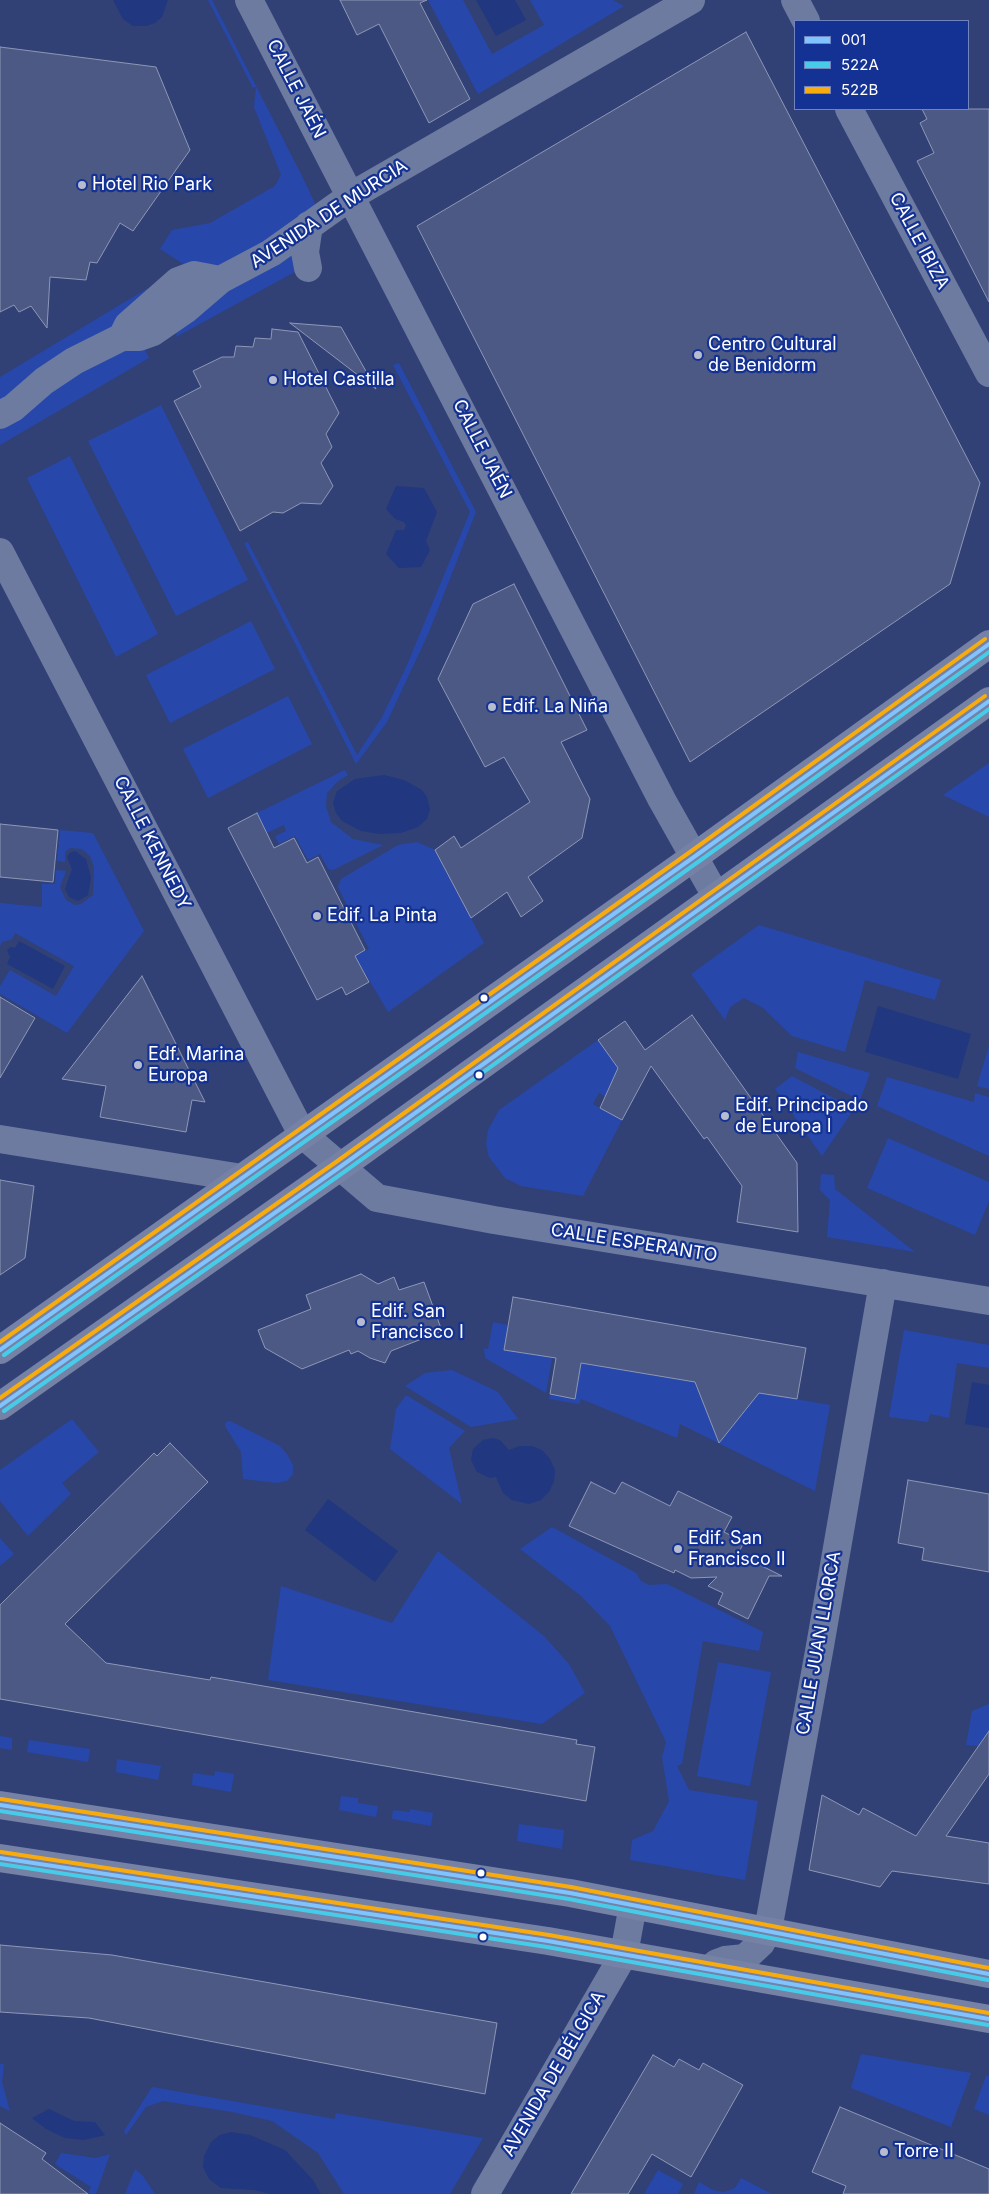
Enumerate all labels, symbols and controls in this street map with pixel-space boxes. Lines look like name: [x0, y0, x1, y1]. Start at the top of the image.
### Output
legend: [794, 20, 969, 110]
text: 001: [841, 30, 866, 49]
street label: CALLE JAÉN: [262, 36, 330, 142]
text: 522A: [841, 55, 879, 74]
text: 522B: [841, 80, 878, 99]
street label: AVENIDA DE MURCIA: [246, 155, 412, 273]
place label: Hotel Rio Park: [92, 174, 212, 196]
marker: Hotel Rio Park: [76, 179, 88, 191]
street label: CALLE IBIZA: [884, 189, 954, 293]
place label: Centro Cultural de Benidorm: [708, 334, 837, 376]
marker: Centro Cultural de Benidorm: [692, 349, 704, 361]
place label: Hotel Castilla: [283, 369, 395, 391]
marker: Hotel Castilla: [267, 374, 279, 386]
street label: CALLE JAÉN: [448, 396, 516, 502]
place label: Edif. La Niña: [502, 696, 608, 718]
marker: Edif. La Niña: [486, 701, 498, 713]
street label: CALLE KENNEDY: [109, 773, 195, 913]
place label: Edif. La Pinta: [327, 905, 437, 927]
marker: Edif. La Pinta: [311, 910, 323, 922]
unlabelled marker: [479, 993, 489, 1003]
place label: Edf. Marina Europa: [148, 1044, 244, 1086]
marker: Edf. Marina Europa: [132, 1059, 144, 1071]
unlabelled marker: [474, 1070, 484, 1080]
place label: Edif. Principado de Europa I: [735, 1095, 868, 1138]
marker: Edif. Principado de Europa I: [719, 1110, 731, 1122]
street label: CALLE ESPERANTO: [549, 1219, 719, 1267]
place label: Edif. San Francisco I: [371, 1301, 464, 1344]
marker: Edif. San Francisco I: [355, 1316, 367, 1328]
place label: Edif. San Francisco II: [688, 1528, 786, 1570]
marker: Edif. San Francisco II: [672, 1543, 684, 1555]
street label: CALLE JUAN LLORCA: [792, 1549, 846, 1737]
unlabelled marker: [476, 1868, 486, 1878]
unlabelled marker: [478, 1932, 488, 1942]
street label: AVENIDA DE BÉLGICA: [498, 1987, 610, 2161]
place label: Torre II: [894, 2141, 954, 2163]
marker: Torre II: [878, 2146, 890, 2158]

